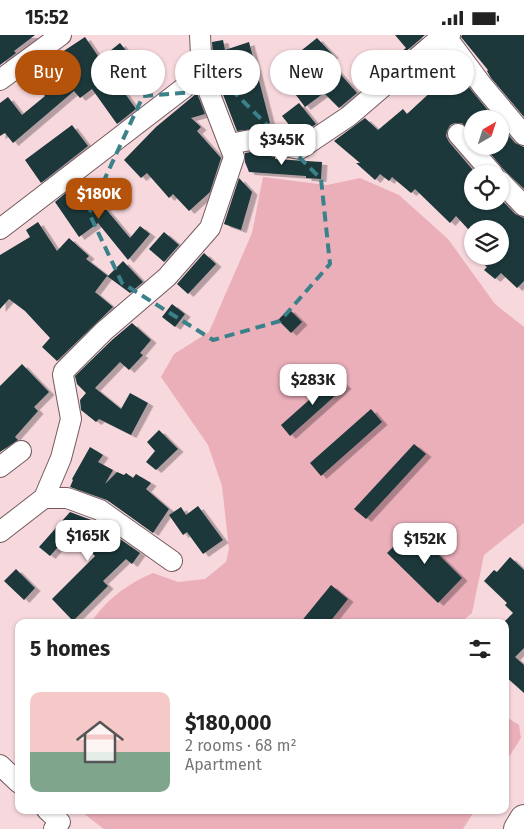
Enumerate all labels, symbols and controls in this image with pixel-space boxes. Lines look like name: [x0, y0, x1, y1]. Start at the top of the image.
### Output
text: 15:52: [25, 6, 68, 29]
chip: Buy: [15, 50, 81, 95]
chip: Rent: [91, 50, 165, 95]
chip: Filters: [175, 50, 260, 95]
chip: New: [270, 50, 341, 95]
chip: Apartment: [351, 50, 474, 95]
north arrow: [464, 110, 509, 155]
map controls: [464, 110, 509, 265]
pin: $345K: [247, 123, 317, 166]
text: $345K: [260, 130, 304, 149]
button: locate: [464, 165, 509, 210]
pin: $180K: [64, 177, 134, 220]
text: $180K: [77, 184, 121, 203]
button: layers: [464, 220, 509, 265]
pin: $283K: [278, 363, 348, 406]
text: $283K: [291, 370, 335, 389]
pin: $165K: [53, 519, 123, 562]
pin: $152K: [390, 523, 460, 565]
text: $165K: [66, 526, 110, 545]
text: $152K: [404, 529, 446, 548]
icon: filters: [466, 635, 494, 663]
text: 5 homes: [30, 636, 110, 662]
text: $180,000: [185, 710, 272, 736]
icon: home: [70, 712, 130, 772]
text: 2 rooms · 68 m²: [185, 736, 297, 755]
text: Apartment: [185, 755, 262, 774]

